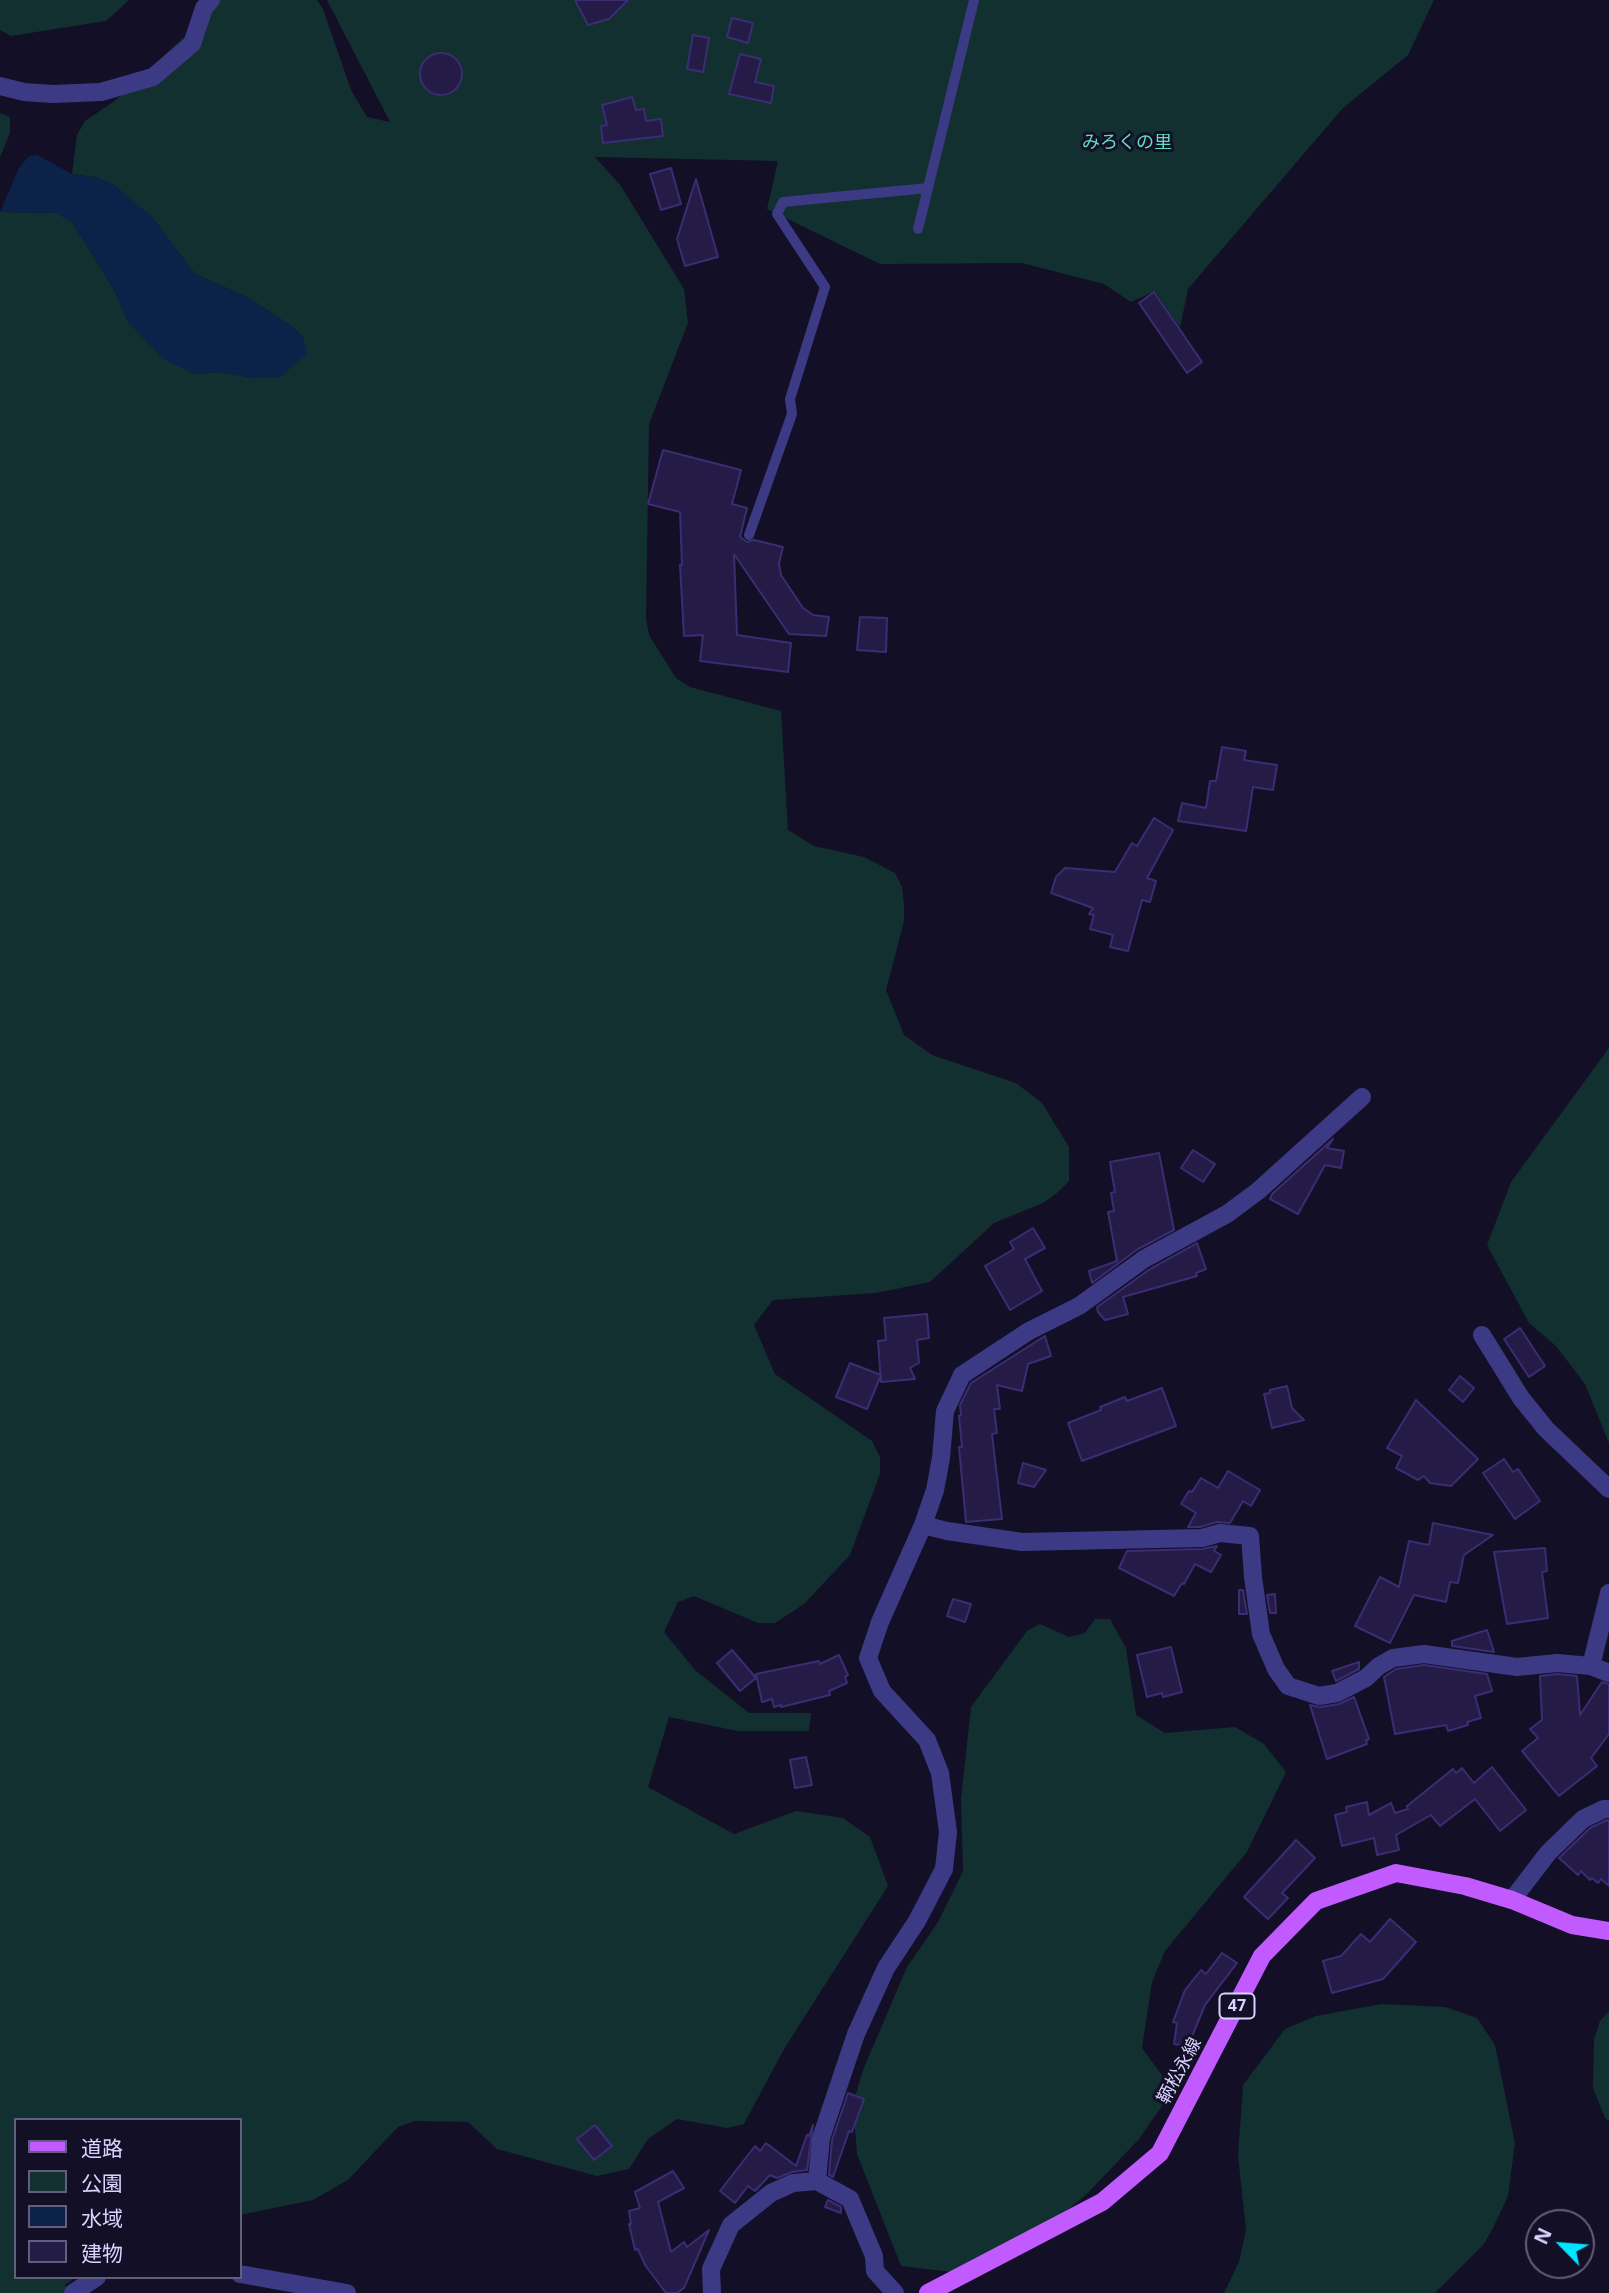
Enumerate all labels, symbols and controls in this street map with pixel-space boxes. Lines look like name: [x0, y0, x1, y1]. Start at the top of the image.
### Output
park label: みろくの里: [1082, 132, 1172, 154]
road number: 47: [1220, 1994, 1254, 2018]
street label: 鞆松永線: [1154, 2034, 1206, 2108]
legend: [14, 2118, 242, 2279]
text: 道路: [81, 2134, 123, 2162]
text: 公園: [81, 2169, 123, 2197]
text: 水域: [81, 2204, 123, 2232]
north arrow: [1525, 2209, 1595, 2279]
text: N: [1528, 2223, 1558, 2248]
text: 建物: [81, 2239, 123, 2267]

